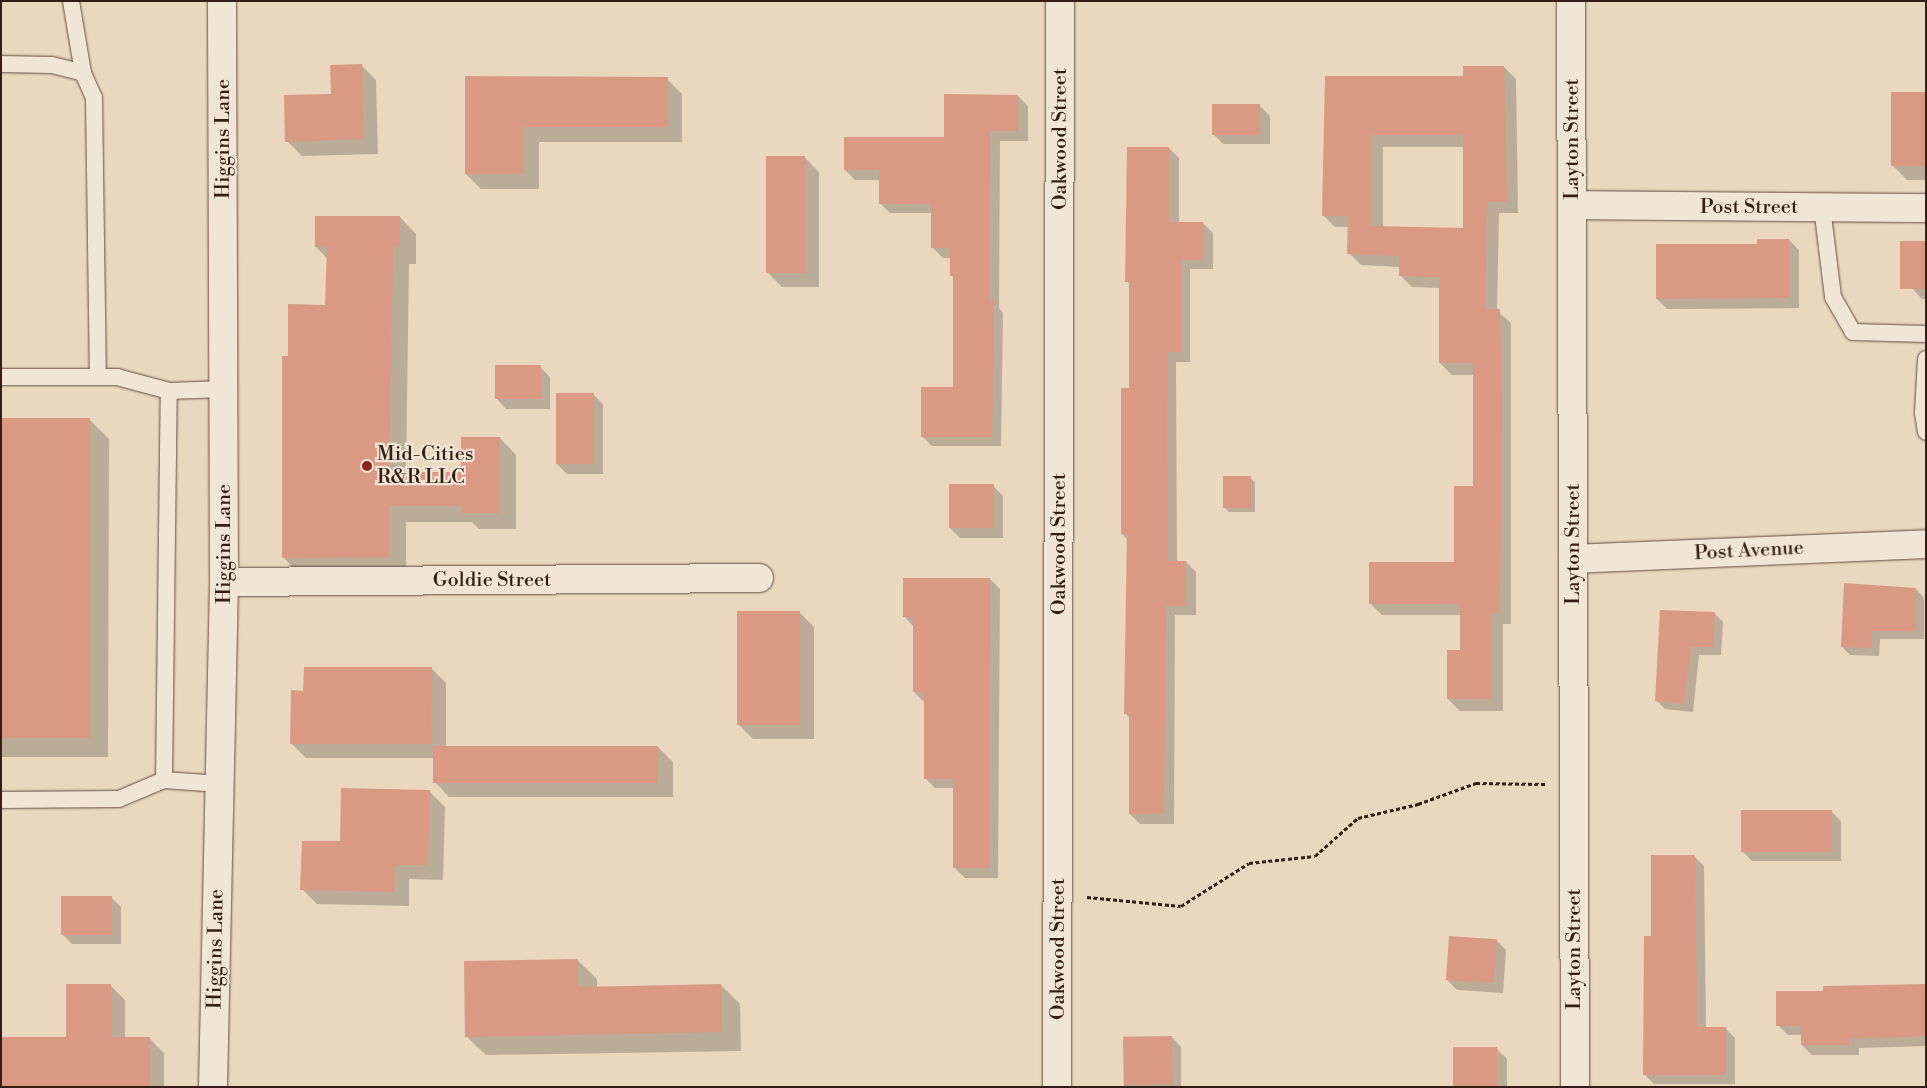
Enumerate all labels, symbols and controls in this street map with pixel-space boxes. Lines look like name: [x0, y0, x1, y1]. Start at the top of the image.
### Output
street label: Oakwood Street: [1048, 68, 1072, 210]
street label: Layton Street: [1560, 78, 1584, 200]
street label: Higgins Lane: [211, 79, 235, 199]
street label: Post Street: [1700, 195, 1798, 219]
place label: Mid-Cities R&R LLC: [377, 442, 474, 489]
marker: Mid-Cities R&R LLC: [361, 460, 373, 472]
street label: Oakwood Street: [1047, 473, 1071, 615]
street label: Layton Street: [1561, 483, 1585, 605]
street label: Higgins Lane: [212, 484, 236, 604]
street label: Post Avenue: [1694, 536, 1804, 566]
street label: Goldie Street: [433, 568, 551, 592]
street label: Oakwood Street: [1046, 878, 1070, 1020]
street label: Layton Street: [1562, 888, 1586, 1010]
street label: Higgins Lane: [203, 889, 229, 1009]

